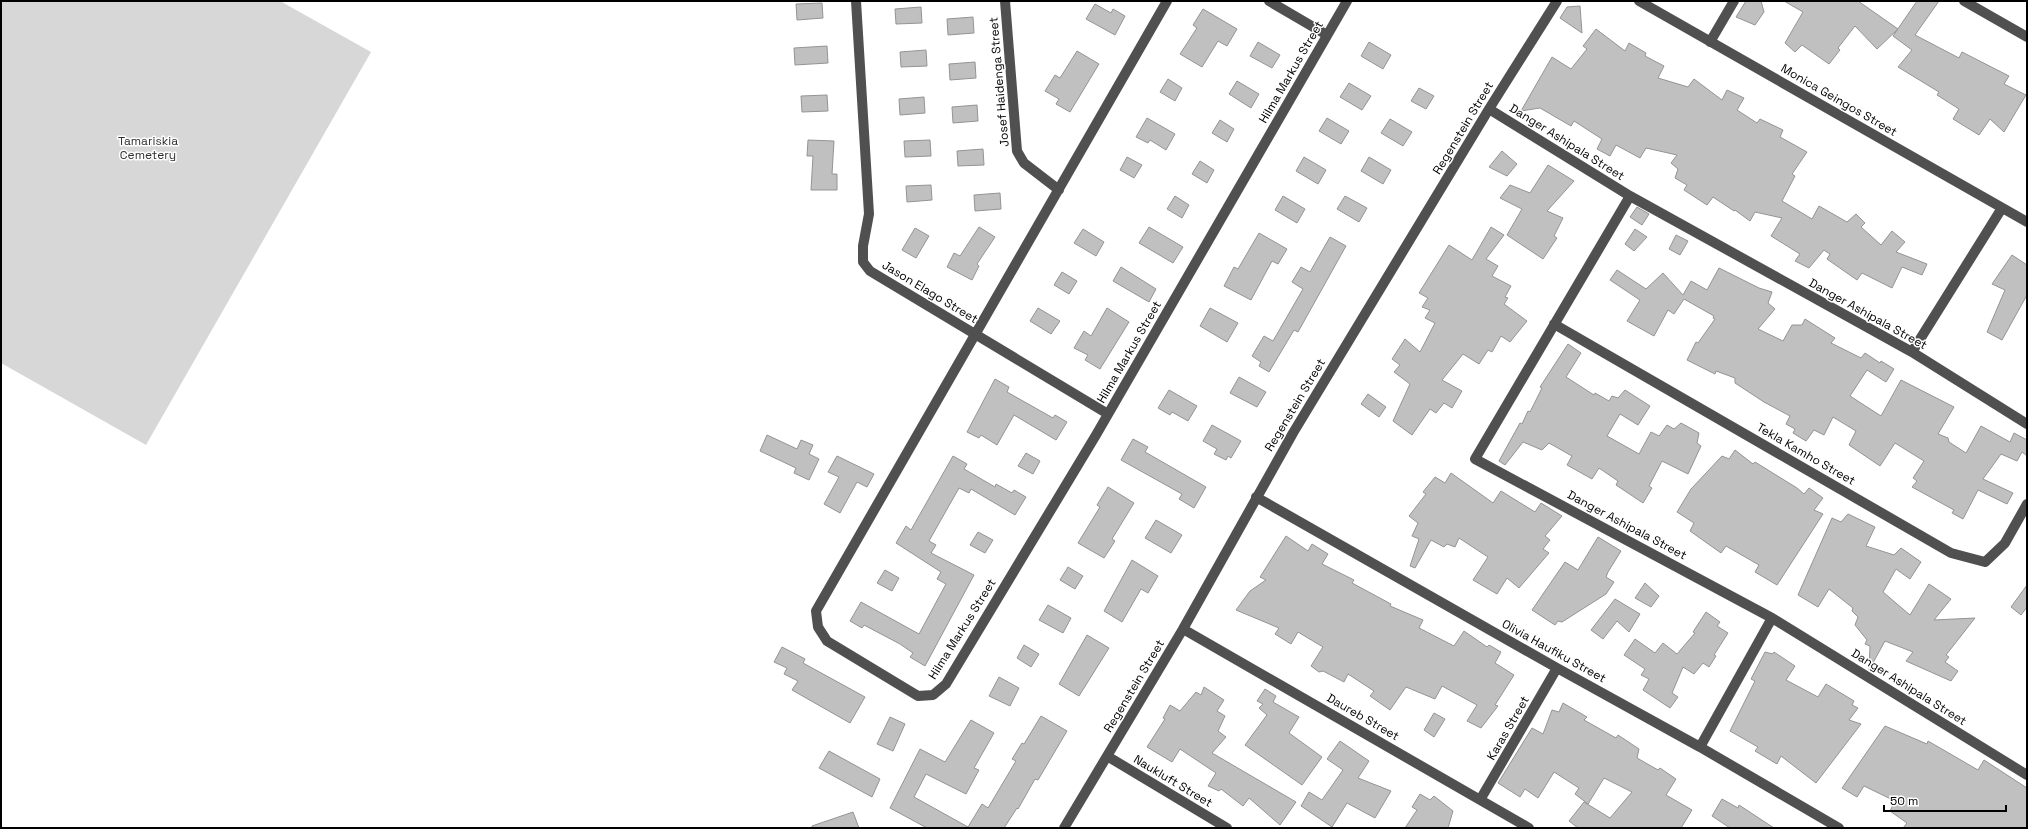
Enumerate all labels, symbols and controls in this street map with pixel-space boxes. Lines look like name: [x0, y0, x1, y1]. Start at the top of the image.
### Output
street label: Josef Haidenga Street: [985, 17, 1013, 147]
street label: Hilma Markus Street: [1255, 18, 1327, 126]
street label: Monica Geingos Street: [1778, 60, 1900, 140]
street label: Regenstein Street: [1429, 79, 1497, 177]
street label: Danger Ashipala Street: [1506, 100, 1628, 184]
park label: Tamariskia Cemetery: [118, 133, 178, 163]
street label: Jason Elago Street: [879, 257, 981, 327]
street label: Danger Ashipala Street: [1806, 275, 1930, 353]
street label: Hilma Markus Street: [1093, 298, 1165, 406]
street label: Regenstein Street: [1261, 356, 1329, 454]
street label: Tekla Kamho Street: [1754, 419, 1858, 489]
street label: Danger Ashipala Street: [1565, 487, 1689, 563]
street label: Hilma Markus Street: [925, 576, 999, 682]
street label: Olivia Haufiku Street: [1499, 616, 1609, 686]
street label: Regenstein Street: [1100, 637, 1168, 735]
street label: Danger Ashipala Street: [1848, 645, 1970, 729]
street label: Daureb Street: [1324, 690, 1402, 744]
street label: Karas Street: [1483, 693, 1533, 763]
street label: Naukluft Street: [1131, 751, 1215, 811]
scale bar: [1884, 787, 2006, 813]
text: 50 m: [1890, 793, 1918, 809]

